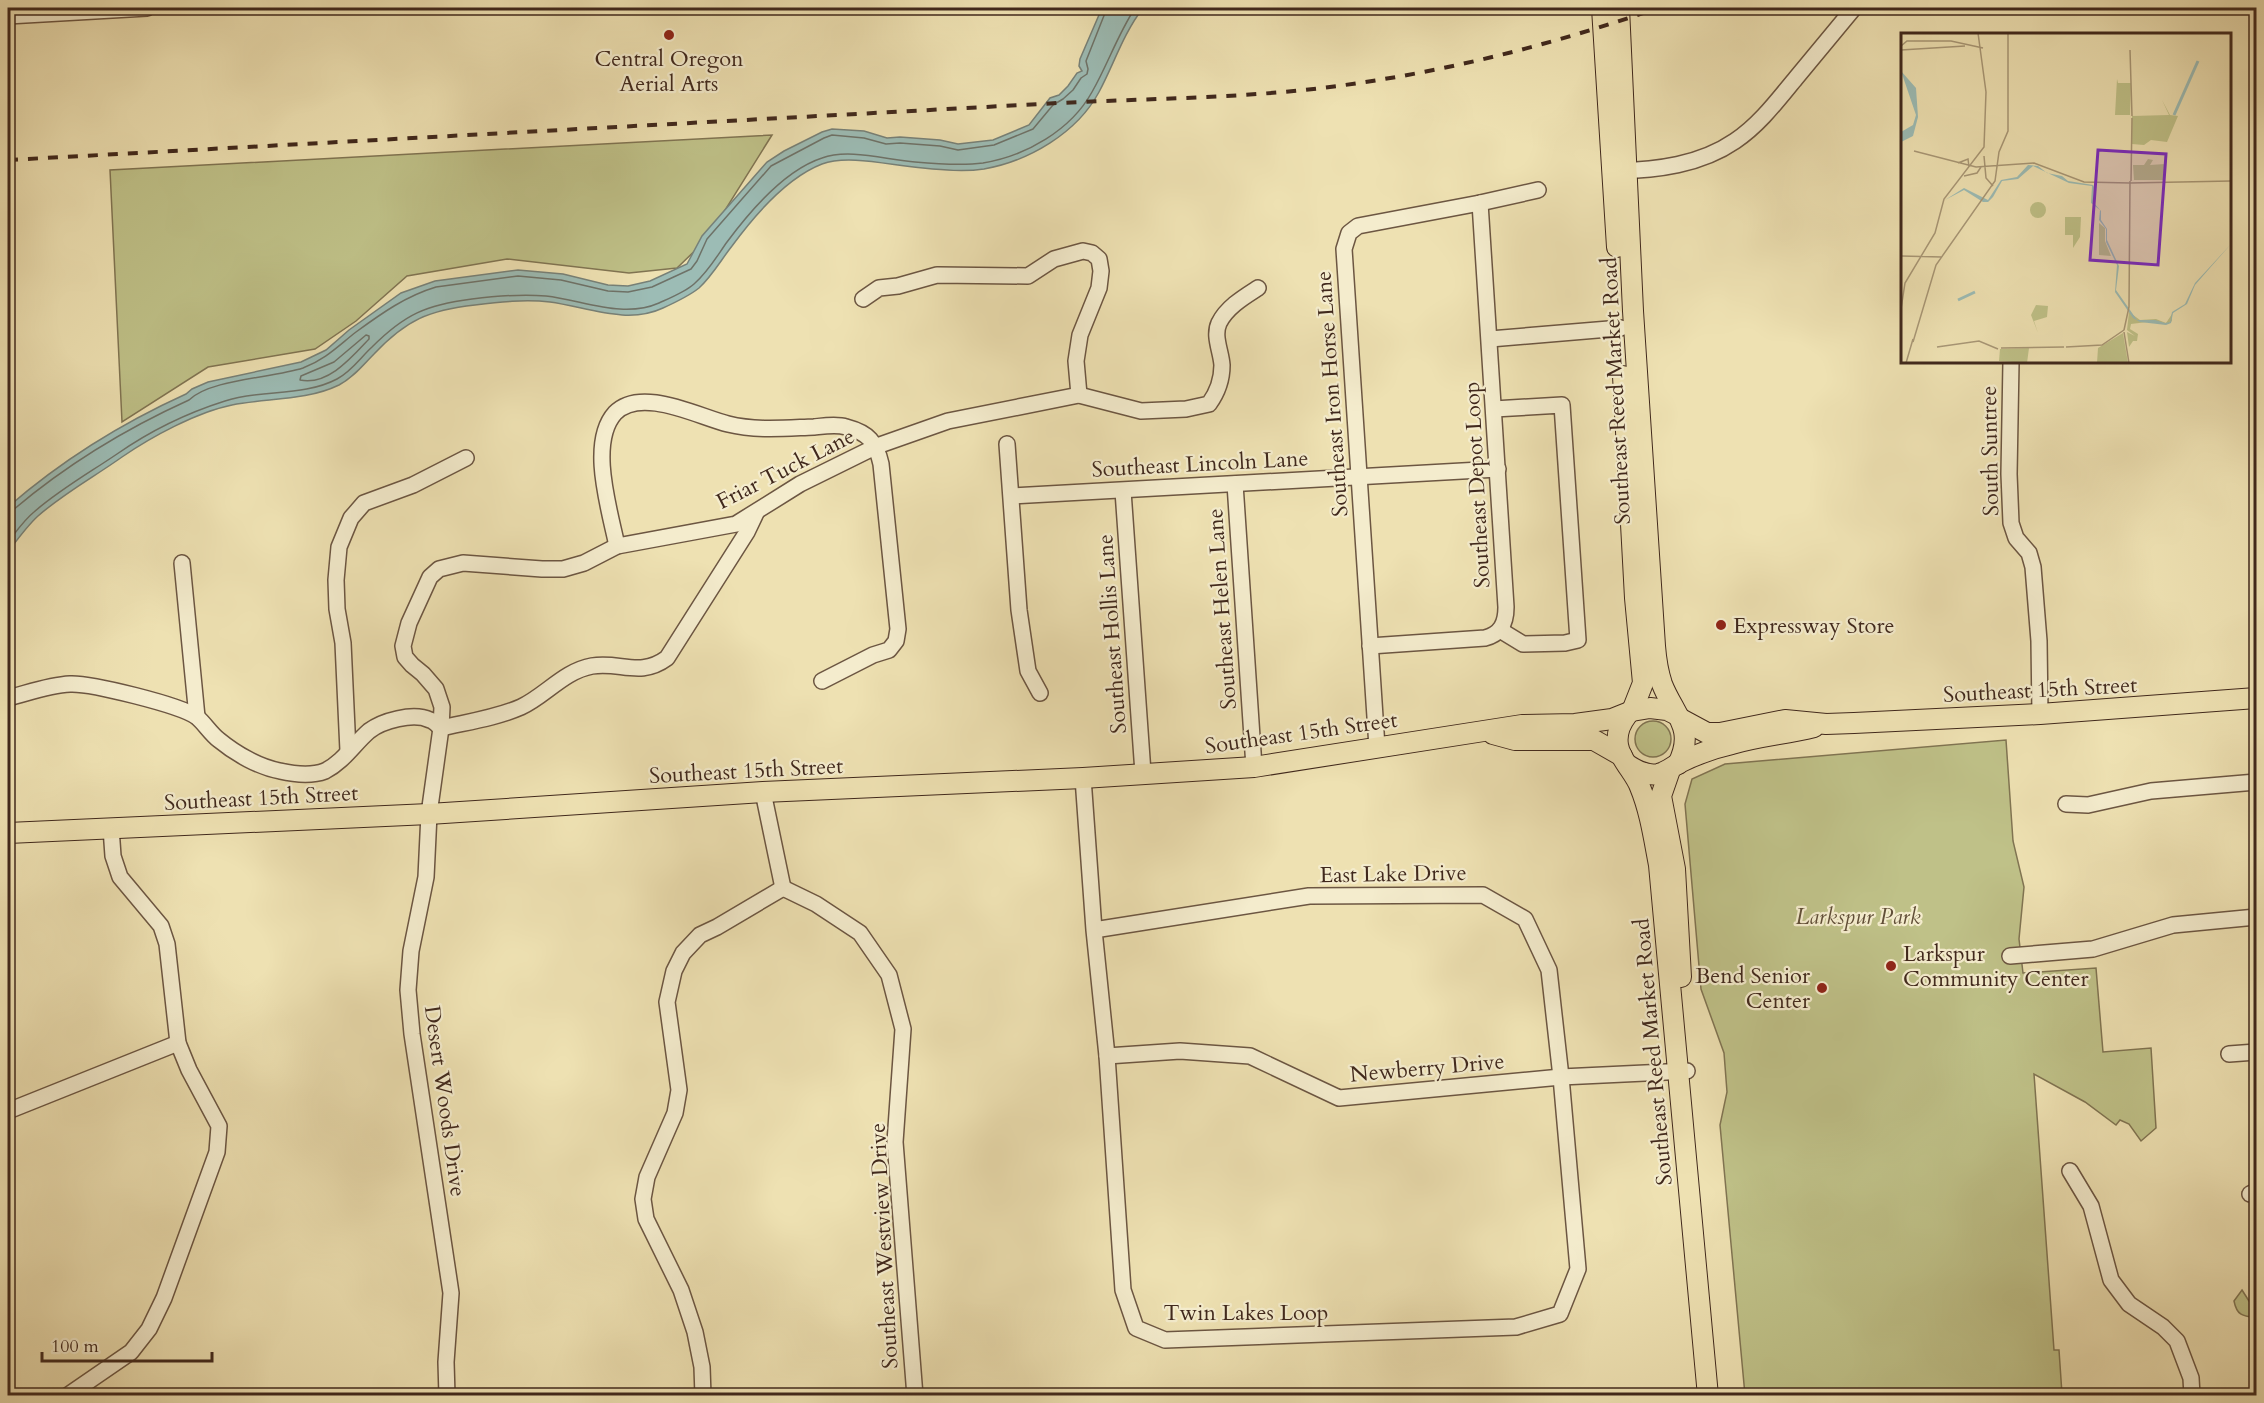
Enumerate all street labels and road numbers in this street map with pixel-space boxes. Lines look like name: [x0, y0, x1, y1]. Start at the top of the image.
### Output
street label: Southeast Reed Market Road: [1594, 256, 1638, 525]
street label: Southeast Iron Horse Lane: [1308, 270, 1356, 518]
street label: Southeast Depot Loop: [1457, 381, 1497, 589]
street label: South Suntree: [1974, 385, 2006, 516]
street label: Friar Tuck Lane: [711, 421, 860, 517]
street label: Southeast Lincoln Lane: [1091, 443, 1309, 485]
street label: Southeast Helen Lane: [1200, 507, 1244, 710]
street label: Southeast Hollis Lane: [1090, 533, 1134, 735]
street label: Southeast 15th Street: [1942, 670, 2138, 710]
street label: Southeast 15th Street: [1203, 705, 1399, 761]
street label: Southeast 15th Street: [648, 751, 844, 791]
street label: Southeast 15th Street: [163, 778, 359, 818]
street label: East Lake Drive: [1319, 858, 1467, 890]
street label: Southeast Reed Market Road: [1626, 917, 1680, 1187]
street label: Desert Woods Drive: [417, 1004, 473, 1198]
street label: Newberry Drive: [1349, 1046, 1506, 1090]
street label: Southeast Westview Drive: [863, 1122, 905, 1370]
street label: Twin Lakes Loop: [1163, 1298, 1329, 1328]

